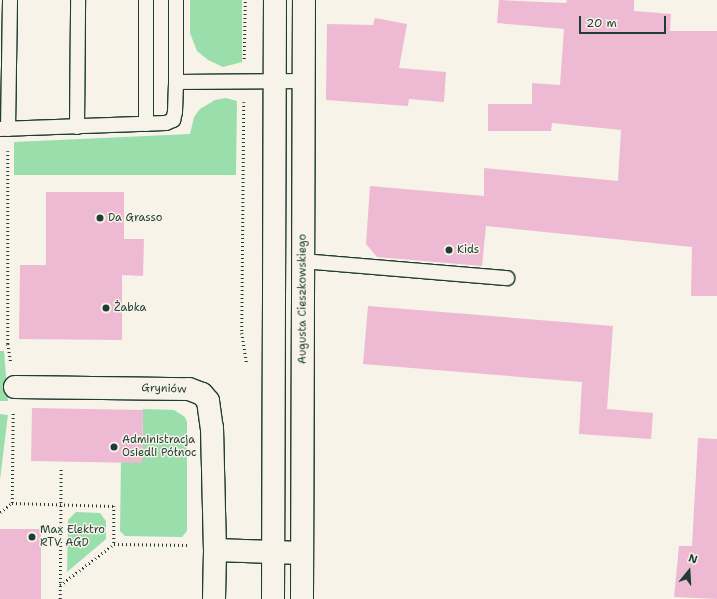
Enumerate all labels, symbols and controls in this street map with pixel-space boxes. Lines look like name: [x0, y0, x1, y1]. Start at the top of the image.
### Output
scale bar: [581, 8, 668, 34]
text: 20 m: [586, 15, 617, 31]
place label: Da Grasso: [108, 211, 162, 225]
marker: Da Grasso: [95, 213, 105, 223]
street label: Augusta Cieszkowskiego: [296, 234, 310, 364]
place label: Kids: [457, 243, 479, 257]
marker: Kids: [444, 245, 454, 255]
place label: Żabka: [114, 301, 146, 315]
marker: Żabka: [101, 303, 111, 313]
street label: Gryniów: [141, 382, 187, 396]
place label: Administracja Osiedli Północ: [122, 434, 197, 460]
marker: Administracja Osiedli Północ: [109, 442, 119, 452]
place label: Max Elektro RTV AGD: [40, 524, 105, 550]
marker: Max Elektro RTV AGD: [27, 532, 37, 542]
north arrow: [669, 551, 709, 591]
text: N: [686, 551, 699, 568]

